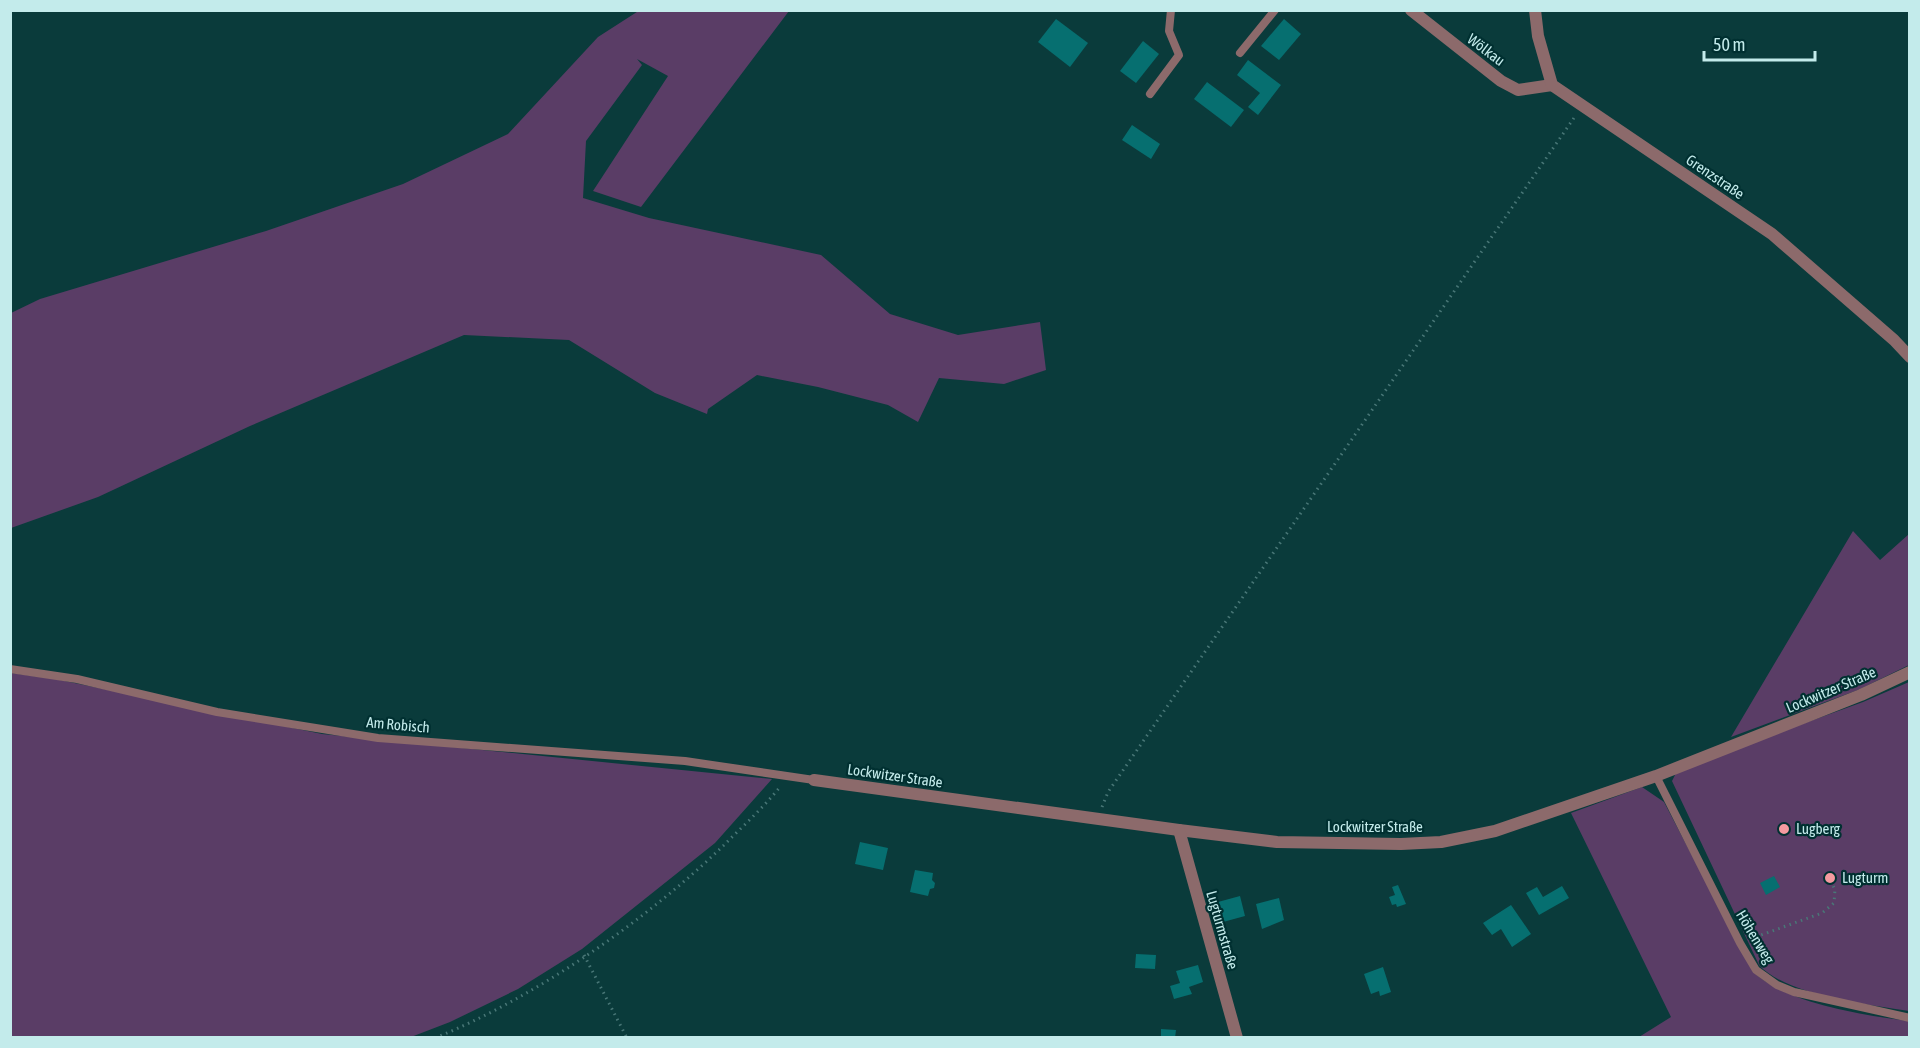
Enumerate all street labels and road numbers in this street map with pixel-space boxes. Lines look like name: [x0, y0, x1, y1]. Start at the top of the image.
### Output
street label: Wölkau: [1464, 30, 1508, 69]
street label: Grenzstraße: [1683, 151, 1748, 202]
street label: Lockwitzer Straße: [1783, 663, 1878, 716]
street label: Am Robisch: [366, 713, 430, 736]
street label: Lockwitzer Straße: [846, 760, 944, 791]
street label: Lockwitzer Straße: [1327, 818, 1423, 835]
street label: Lugturmstraße: [1203, 889, 1242, 971]
street label: Höhenweg: [1733, 907, 1778, 967]

